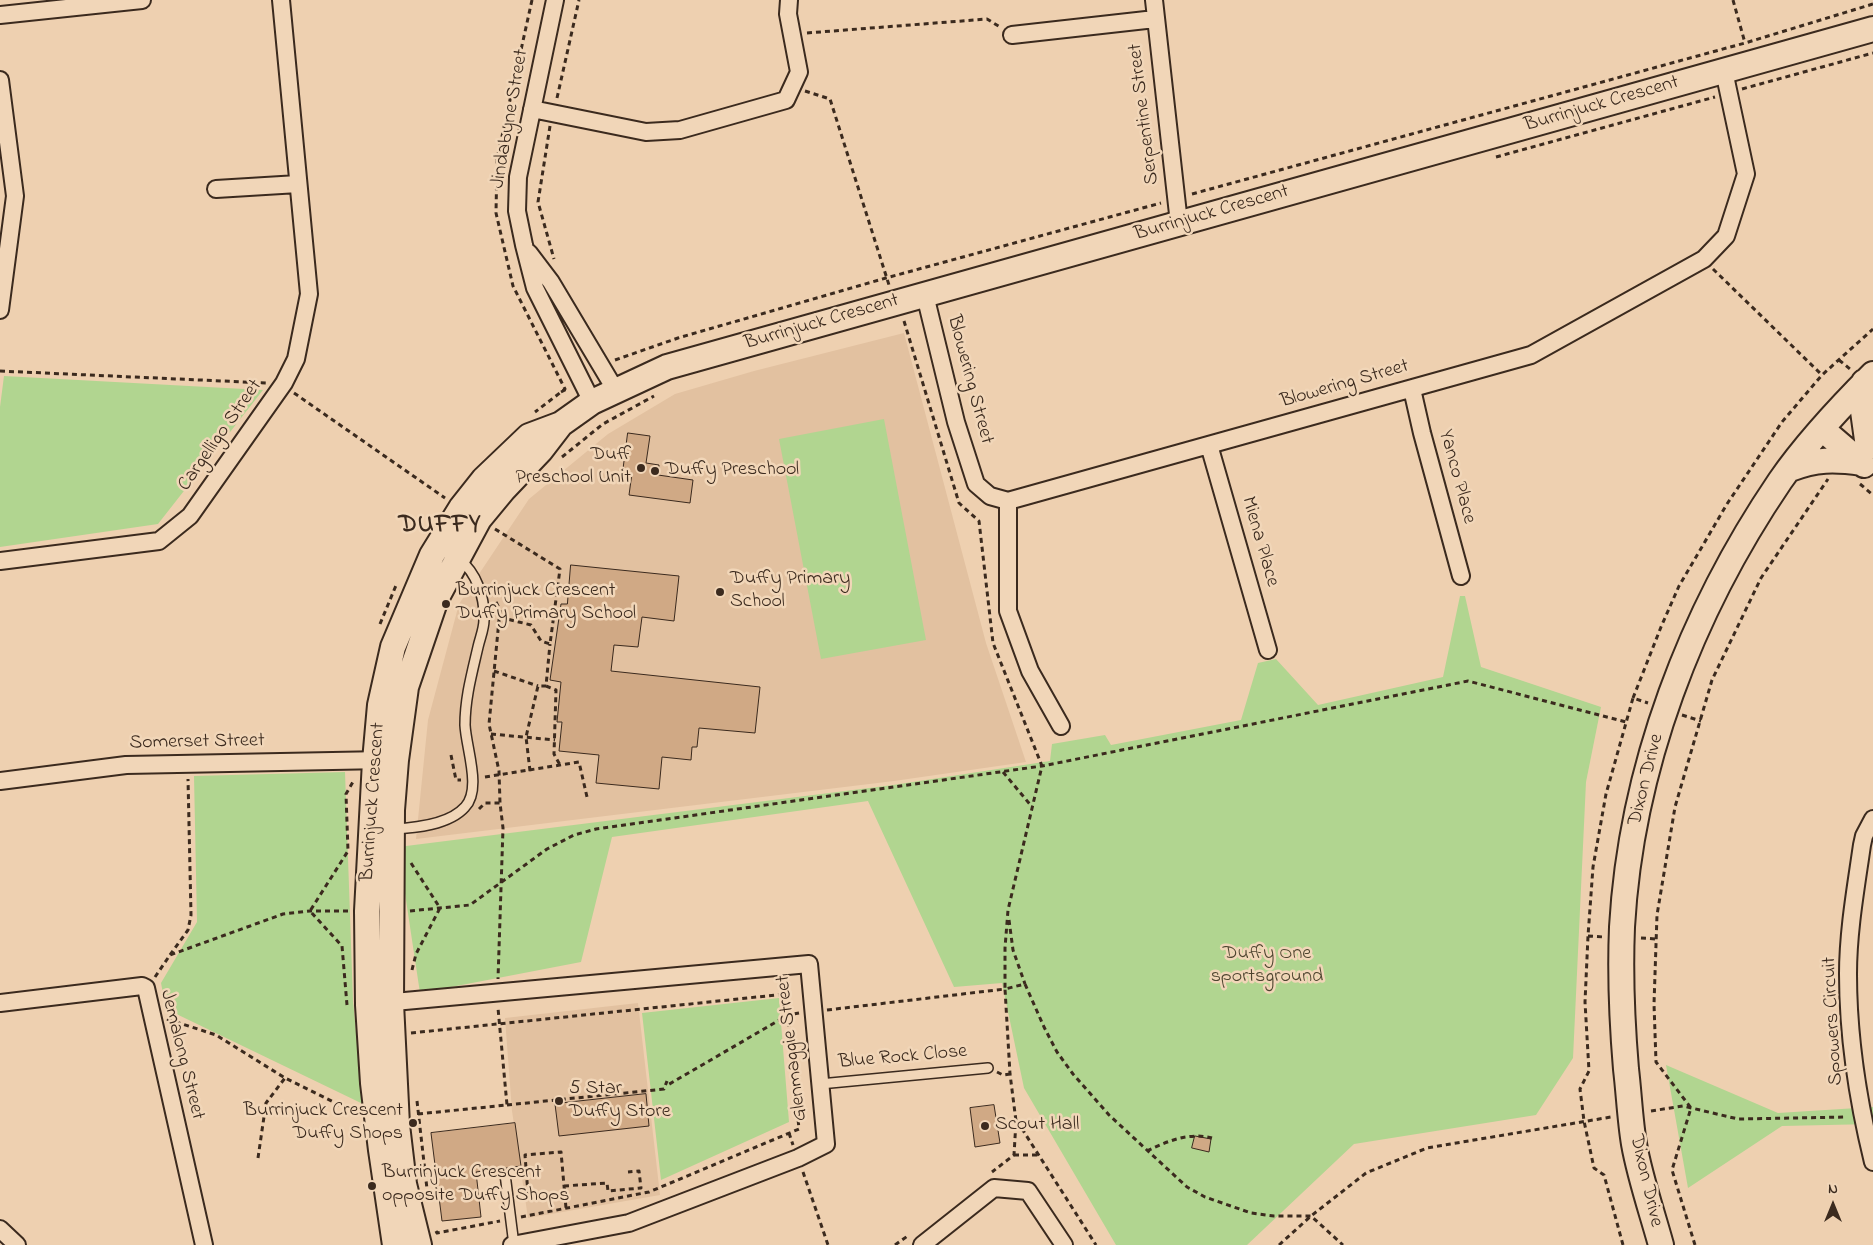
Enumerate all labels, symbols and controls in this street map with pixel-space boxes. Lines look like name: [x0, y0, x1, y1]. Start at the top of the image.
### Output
street label: Serpentine Street: [1124, 42, 1166, 186]
street label: Jindabyne Street: [487, 47, 535, 191]
street label: Burrinjuck Crescent: [1522, 71, 1682, 139]
street label: Burrinjuck Crescent: [1132, 180, 1292, 248]
street label: Burrinjuck Crescent: [742, 289, 902, 357]
street label: Blowering Street: [940, 313, 998, 447]
street label: Blowering Street: [1278, 355, 1412, 415]
street label: Cargelligo Street: [174, 375, 268, 497]
street label: Yanco Place: [1432, 427, 1480, 527]
place label: Duff Preschool Unit: [516, 444, 631, 491]
place label: Duffy Preschool: [665, 459, 799, 483]
marker: Duff Preschool Unit: [635, 462, 647, 474]
marker: Duffy Preschool: [649, 465, 661, 477]
street label: Miena Place: [1235, 494, 1283, 590]
district label: DUFFY: [398, 512, 482, 542]
place label: Duffy Primary School: [730, 568, 850, 615]
place label: Burrinjuck Crescent Duffy Primary School: [456, 580, 636, 627]
marker: Duffy Primary School: [714, 586, 726, 598]
marker: Burrinjuck Crescent Duffy Primary School: [440, 598, 452, 610]
street label: Burrinjuck Crescent: [356, 722, 392, 882]
street label: Somerset Street: [129, 730, 265, 756]
street label: Dixon Drive: [1624, 732, 1670, 828]
park label: Duffy One sportsground: [1211, 943, 1323, 990]
street label: Spowers Circuit: [1819, 956, 1849, 1086]
street label: Glenmaggie Street: [772, 974, 814, 1122]
street label: Jemalong Street: [153, 988, 209, 1122]
street label: Blue Rock Close: [838, 1040, 968, 1076]
place label: 5 Star Duffy Store: [569, 1078, 671, 1125]
marker: 5 Star Duffy Store: [553, 1095, 565, 1107]
place label: Burrinjuck Crescent Duffy Shops: [244, 1100, 403, 1147]
place label: Scout Hall: [995, 1114, 1079, 1138]
marker: Burrinjuck Crescent Duffy Shops: [407, 1117, 419, 1129]
marker: Scout Hall: [979, 1120, 991, 1132]
street label: Dixon Drive: [1623, 1133, 1667, 1229]
place label: Burrinjuck Crescent opposite Duffy Shops: [382, 1162, 569, 1209]
text: N: [1828, 1179, 1838, 1200]
marker: Burrinjuck Crescent opposite Duffy Shops: [366, 1180, 378, 1192]
north arrow: [1808, 1180, 1858, 1230]

